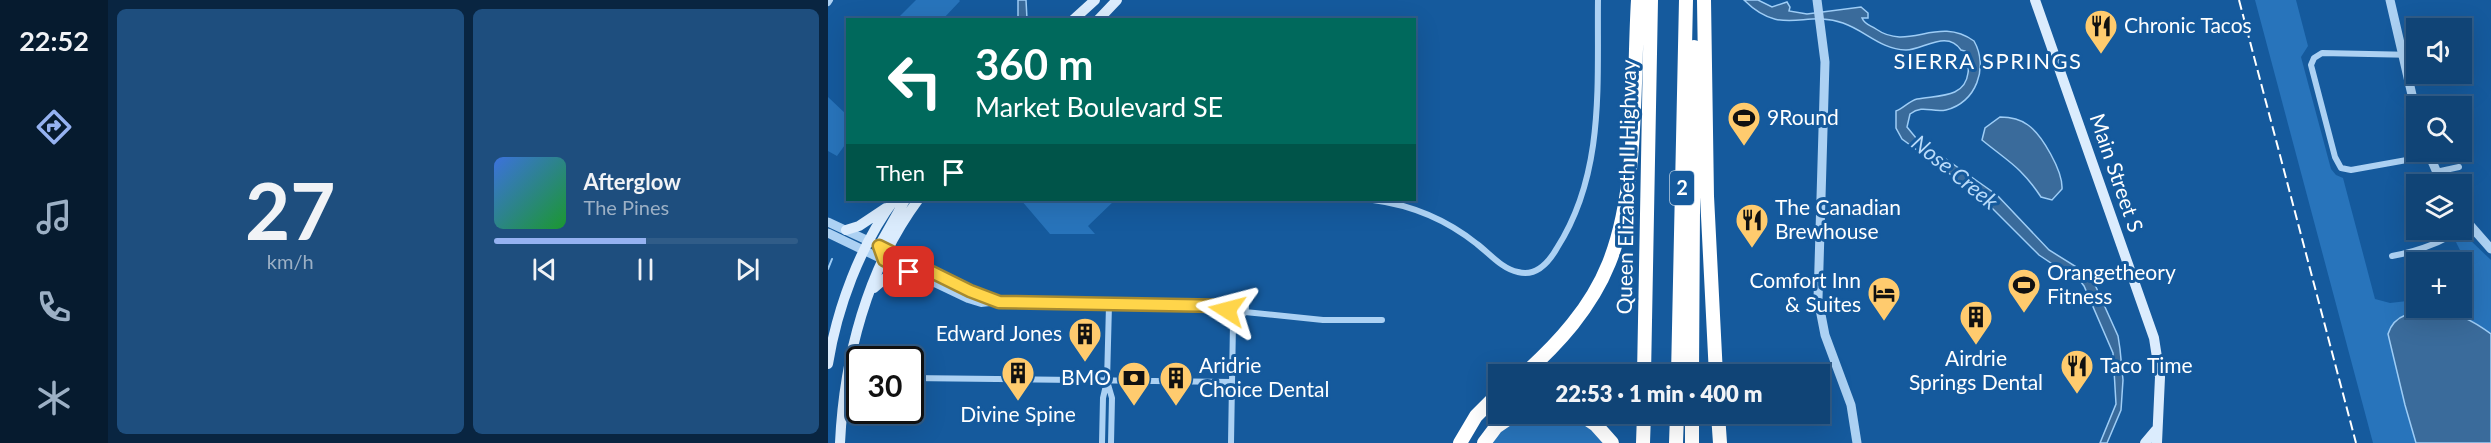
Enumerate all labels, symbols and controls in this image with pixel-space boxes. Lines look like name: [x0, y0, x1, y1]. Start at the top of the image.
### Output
restaurant icon: Chronic Tacos: [2083, 8, 2119, 55]
place label: Chronic Tacos: [2124, 12, 2252, 37]
map controls: [2406, 18, 2472, 318]
button: sound: [2406, 18, 2472, 84]
text: 22:52: [19, 24, 89, 57]
text: 360 m: [975, 39, 1093, 89]
icon: left: [876, 42, 954, 120]
district label: SIERRA SPRINGS: [1893, 47, 2083, 74]
street label: Queen Elizabeth II Highway: [1611, 59, 1640, 315]
text: Market Boulevard SE: [975, 90, 1223, 123]
button: search: [2406, 96, 2472, 162]
sports icon: 9Round: [1726, 100, 1762, 147]
place label: 9Round: [1767, 104, 1839, 129]
icon: directions: [33, 106, 75, 148]
street label: Main Street S: [2085, 110, 2149, 235]
water label: Nose Creek: [1907, 129, 2004, 215]
icon: arrive: [937, 156, 970, 189]
text: Then: [876, 159, 925, 186]
text: 27: [245, 163, 335, 257]
text: Afterglow: [584, 168, 681, 195]
road number: 2: [1670, 171, 1694, 205]
button: layers: [2406, 174, 2472, 240]
place label: The Canadian Brewhouse: [1775, 194, 1901, 243]
text: The Pines: [584, 195, 669, 219]
icon: music: [33, 196, 75, 238]
restaurant icon: The Canadian Brewhouse: [1734, 202, 1770, 249]
pin: [883, 246, 934, 297]
text: km/h: [267, 249, 314, 273]
button: +: [2406, 252, 2472, 318]
icon: previous: [528, 253, 561, 286]
icon: pause: [629, 253, 662, 286]
icon: next: [731, 253, 764, 286]
icon: arrive: [892, 255, 925, 288]
place label: Orangetheory Fitness: [2047, 259, 2176, 308]
place label: Comfort Inn & Suites: [1750, 267, 1861, 316]
sports icon: Orangetheory Fitness: [2006, 267, 2042, 314]
hotel icon: Comfort Inn & Suites: [1866, 275, 1902, 322]
position arrow: [1195, 278, 1259, 342]
icon: phone: [33, 286, 75, 328]
building icon: Airdrie Springs Dental: [1958, 299, 1994, 346]
building icon: Edward Jones: [1067, 316, 1103, 363]
place label: Edward Jones: [936, 320, 1062, 345]
place label: Airdrie Springs Dental: [1909, 345, 2043, 394]
speed limit sign: 30: [846, 346, 924, 424]
restaurant icon: Taco Time: [2059, 348, 2095, 395]
place label: Aridrie Choice Dental: [1199, 352, 1329, 401]
place label: Taco Time: [2100, 352, 2193, 377]
building icon: Divine Spine: [1000, 355, 1036, 402]
bank icon: BMO: [1116, 360, 1152, 407]
building icon: Aridrie Choice Dental: [1158, 360, 1194, 407]
place label: BMO: [1061, 364, 1111, 389]
icon: climate: [33, 377, 75, 419]
text: 22:53 · 1 min · 400 m: [1556, 380, 1762, 407]
place label: Divine Spine: [960, 401, 1076, 426]

